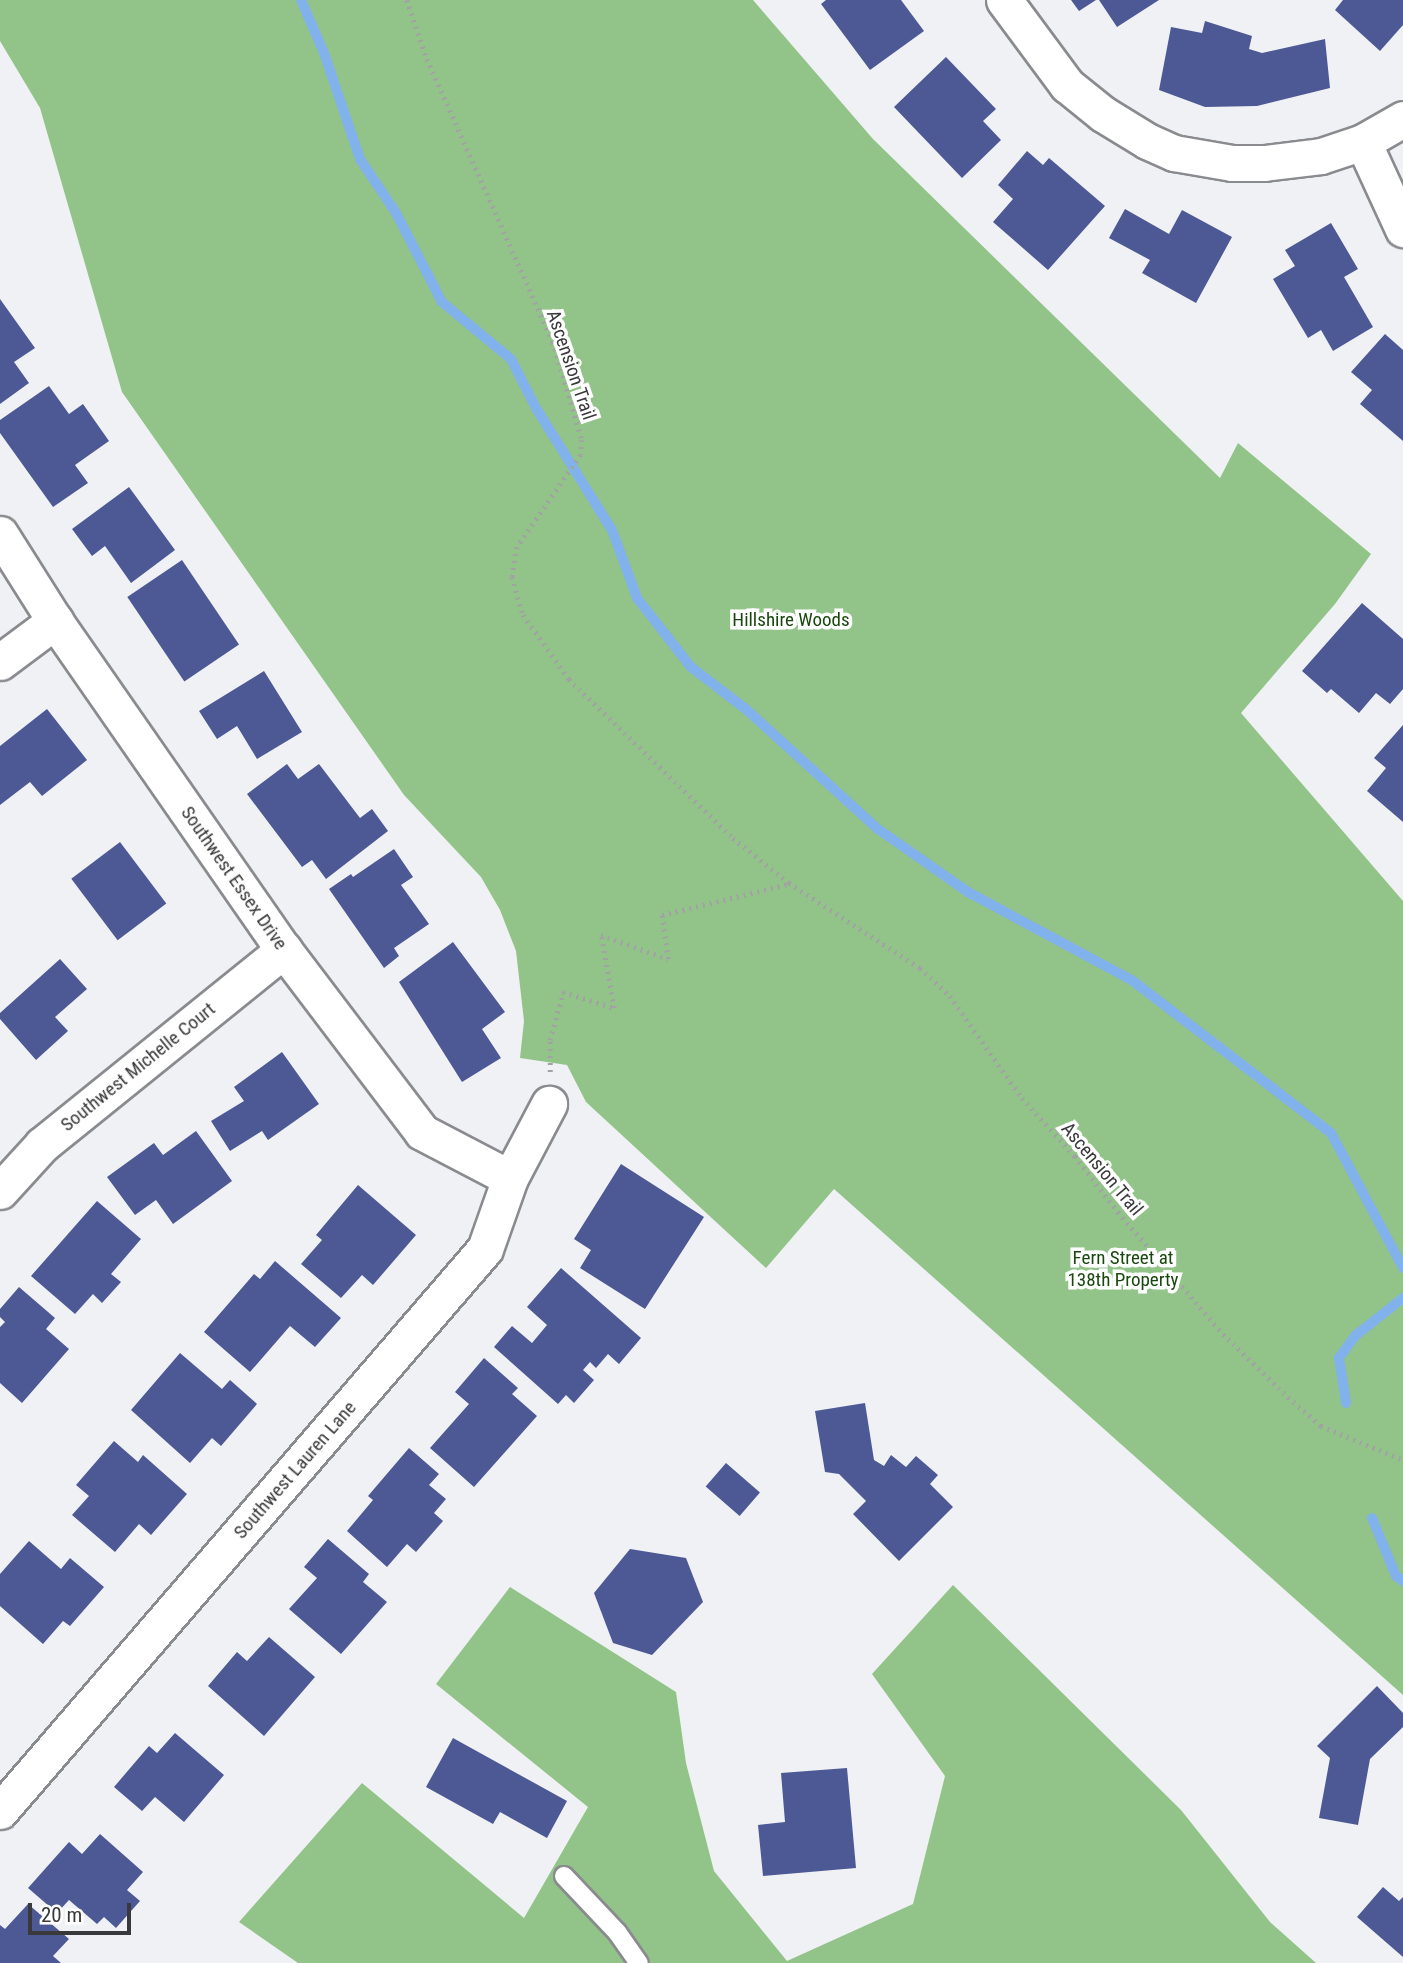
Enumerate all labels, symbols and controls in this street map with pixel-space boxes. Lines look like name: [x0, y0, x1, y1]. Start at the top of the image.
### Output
street label: Ascension Trail: [541, 307, 601, 423]
park label: Hillshire Woods: [732, 609, 850, 631]
street label: Southwest Essex Drive: [176, 802, 292, 954]
street label: Southwest Michelle Court: [56, 998, 220, 1136]
street label: Ascension Trail: [1056, 1118, 1148, 1220]
park label: Fern Street at 138th Property: [1067, 1247, 1179, 1291]
street label: Southwest Lauren Lane: [229, 1397, 361, 1543]
scale bar: [32, 1890, 135, 1934]
text: 20 m: [41, 1903, 82, 1927]

